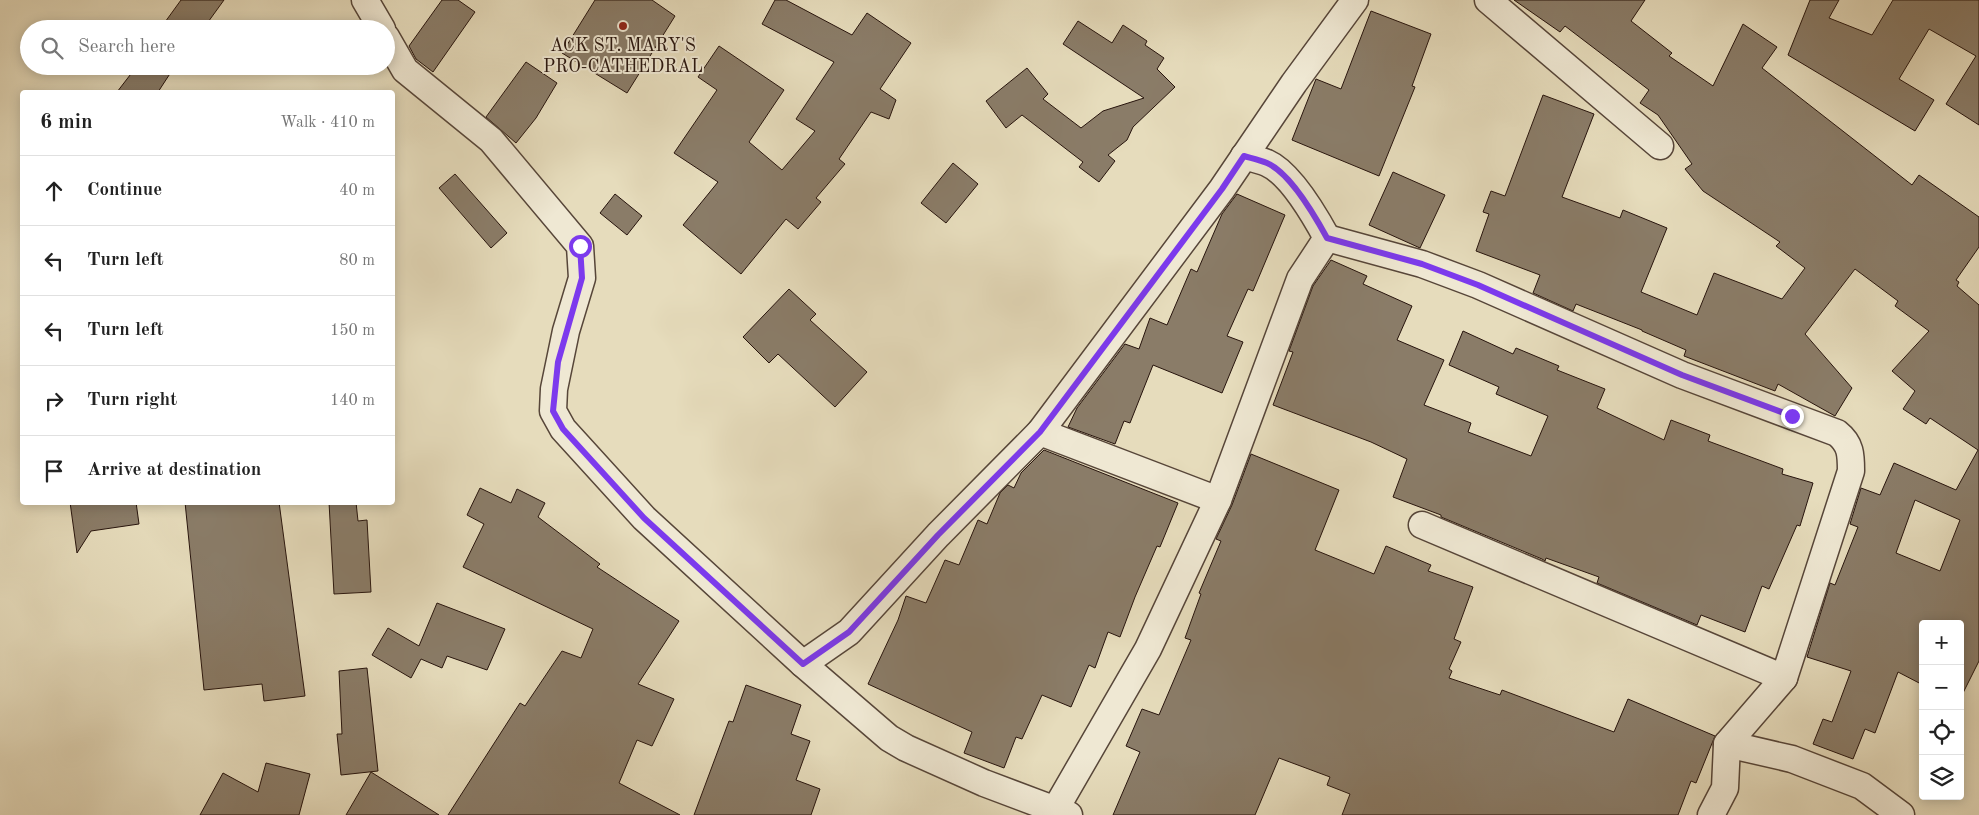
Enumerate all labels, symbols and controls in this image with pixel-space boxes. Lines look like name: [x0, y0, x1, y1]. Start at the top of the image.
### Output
search box: [20, 20, 395, 75]
marker: ACK ST. MARY'S PRO-CATHEDRAL: [617, 20, 629, 32]
icon: search: [38, 34, 66, 62]
place label: ACK ST. MARY'S PRO-CATHEDRAL: [543, 37, 703, 76]
text: Search here: [78, 38, 175, 57]
text: 6 min: [40, 112, 93, 133]
text: Walk · 410 m: [280, 115, 375, 131]
icon: ahead: [40, 177, 68, 205]
text: Continue: [87, 181, 162, 200]
text: 40 m: [339, 183, 375, 199]
route start: [569, 235, 592, 258]
icon: left: [40, 247, 68, 275]
text: Turn left: [87, 251, 164, 270]
text: 80 m: [339, 253, 375, 269]
icon: left: [40, 317, 68, 345]
text: Turn left: [87, 321, 164, 340]
text: 150 m: [330, 323, 375, 339]
icon: right: [40, 387, 68, 415]
text: Turn right: [87, 391, 177, 410]
text: 140 m: [330, 393, 375, 409]
route end: [1781, 405, 1804, 428]
icon: arrive: [40, 457, 68, 485]
text: Arrive at destination: [87, 461, 261, 480]
map controls: [1919, 620, 1964, 800]
button: +: [1919, 620, 1964, 665]
button: −: [1919, 665, 1964, 710]
button: locate: [1919, 710, 1964, 755]
button: layers: [1919, 755, 1964, 800]

